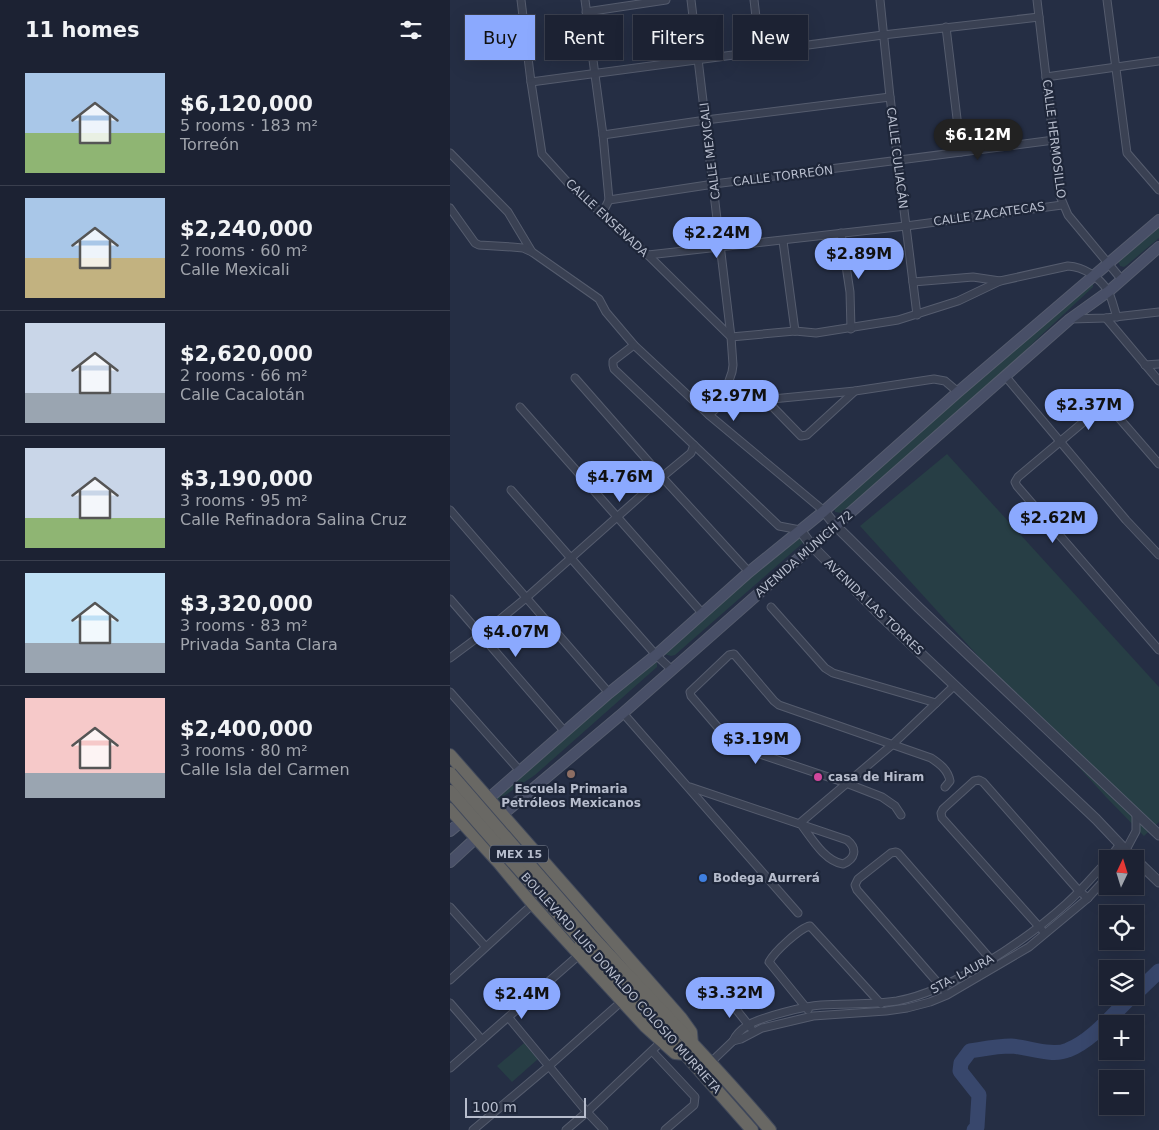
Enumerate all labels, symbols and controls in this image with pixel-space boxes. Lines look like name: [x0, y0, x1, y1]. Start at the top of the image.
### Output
chip: Buy: [465, 15, 535, 60]
chip: Rent: [545, 15, 623, 60]
chip: Filters: [633, 15, 723, 60]
chip: New: [733, 15, 808, 60]
icon: filters: [397, 16, 425, 44]
text: 11 homes: [25, 18, 140, 42]
street label: CALLE HERMOSILLO: [1040, 79, 1068, 199]
text: $6,120,000: [180, 92, 313, 116]
icon: home: [65, 93, 125, 153]
street label: CALLE MEXICALI: [697, 102, 723, 200]
street label: CALLE CULIACÁN: [884, 106, 911, 210]
text: 5 rooms · 183 m²: [180, 116, 318, 135]
pin: $6.12M: [937, 119, 1019, 161]
text: $6.12M: [945, 125, 1011, 144]
text: Torreón: [180, 135, 239, 154]
street label: CALLE TORREÓN: [732, 162, 834, 189]
street label: CALLE ENSENADA: [563, 176, 652, 260]
street label: CALLE ZACATECAS: [932, 199, 1046, 229]
pin: $2.24M: [676, 216, 758, 259]
text: $2,240,000: [180, 217, 313, 241]
icon: home: [65, 218, 125, 278]
text: $2.24M: [684, 223, 750, 242]
pin: $2.89M: [818, 238, 900, 280]
text: 2 rooms · 60 m²: [180, 241, 308, 260]
text: $2.89M: [826, 244, 892, 263]
text: Calle Mexicali: [180, 260, 290, 279]
text: $2,620,000: [180, 342, 313, 366]
icon: home: [65, 343, 125, 403]
text: 2 rooms · 66 m²: [180, 366, 308, 385]
pin: $2.97M: [693, 380, 775, 422]
text: Calle Cacalotán: [180, 385, 305, 404]
text: $2.97M: [701, 386, 767, 405]
pin: $2.37M: [1048, 388, 1130, 431]
text: $2.37M: [1056, 395, 1122, 414]
pin: $4.76M: [579, 460, 661, 503]
text: $3,190,000: [180, 467, 313, 491]
text: $4.76M: [587, 467, 653, 486]
icon: home: [65, 468, 125, 528]
text: 3 rooms · 95 m²: [180, 491, 308, 510]
pin: $2.62M: [1012, 502, 1094, 544]
street label: AVENIDA MÚNICH 72: [752, 507, 856, 600]
text: $2.62M: [1020, 508, 1086, 527]
text: Calle Refinadora Salina Cruz: [180, 510, 407, 529]
street label: AVENIDA LAS TORRES: [822, 556, 926, 658]
text: $3,320,000: [180, 592, 313, 616]
icon: home: [65, 593, 125, 653]
text: 3 rooms · 83 m²: [180, 616, 308, 635]
pin: $4.07M: [475, 616, 557, 658]
text: $4.07M: [483, 622, 549, 641]
text: Privada Santa Clara: [180, 635, 338, 654]
text: $2,400,000: [180, 717, 313, 741]
icon: home: [65, 718, 125, 778]
pin: $3.19M: [715, 722, 797, 765]
text: $3.19M: [723, 729, 789, 748]
text: 3 rooms · 80 m²: [180, 741, 308, 760]
text: Calle Isla del Carmen: [180, 760, 350, 779]
marker: Escuela Primaria Petróleos Mexicanos: [565, 768, 577, 780]
place label: casa de Hiram: [828, 770, 924, 784]
marker: casa de Hiram: [812, 771, 824, 783]
place label: Escuela Primaria Petróleos Mexicanos: [501, 782, 641, 810]
road number: MEX 15: [490, 846, 548, 862]
north arrow: [1099, 850, 1144, 895]
map controls: [1099, 850, 1144, 1115]
street label: BOULEVARD LUIS DONALDO COLOSIO MURRIETA: [518, 870, 724, 1097]
place label: Bodega Aurrerá: [713, 871, 820, 885]
marker: Bodega Aurrerá: [697, 872, 709, 884]
button: locate: [1099, 905, 1144, 950]
street label: STA. LAURA: [928, 951, 997, 997]
button: layers: [1099, 960, 1144, 1005]
pin: $3.32M: [689, 976, 771, 1019]
pin: $2.4M: [487, 978, 557, 1020]
text: $3.32M: [697, 983, 763, 1002]
text: $2.4M: [494, 984, 550, 1003]
button: +: [1099, 1015, 1144, 1060]
button: −: [1099, 1070, 1144, 1115]
scale bar: [465, 1095, 586, 1118]
text: 100 m: [472, 1099, 517, 1115]

